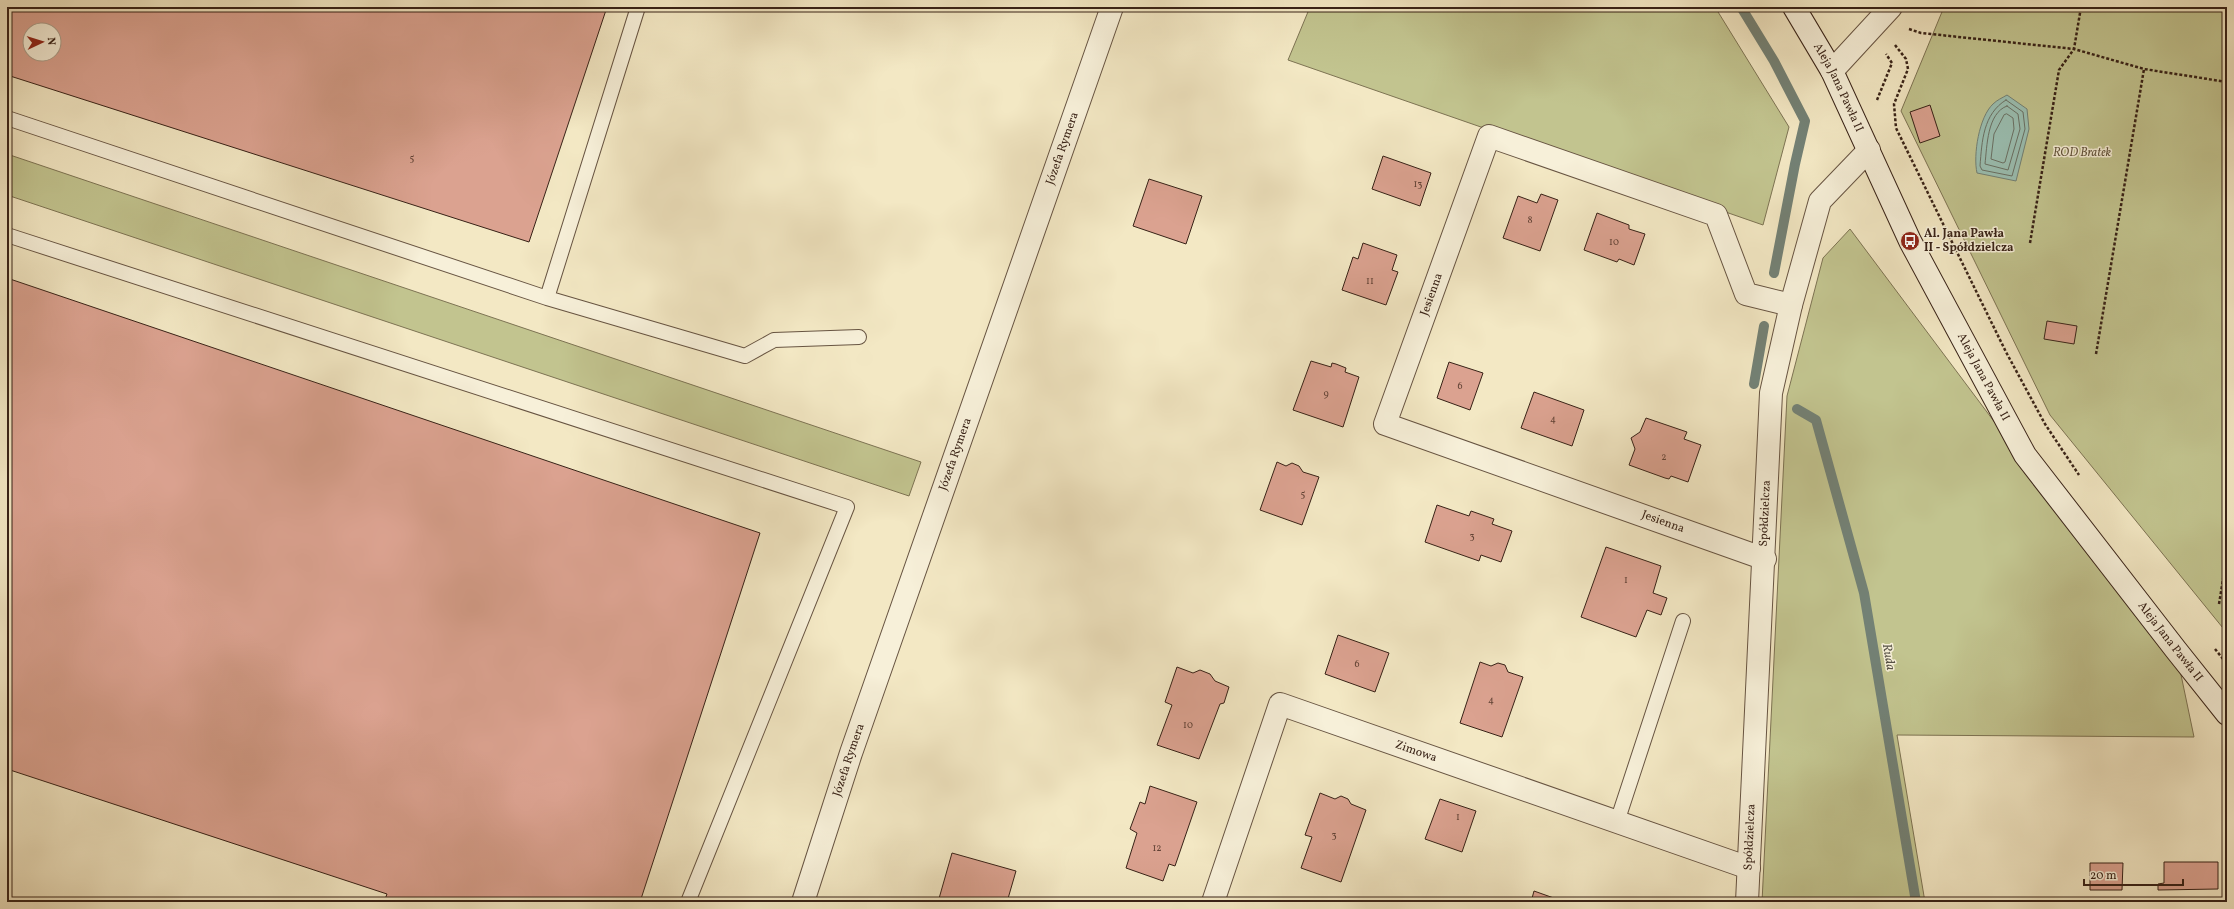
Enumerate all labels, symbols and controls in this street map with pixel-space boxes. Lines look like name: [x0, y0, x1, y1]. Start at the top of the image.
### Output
north arrow: [22, 22, 62, 62]
text: N: [43, 37, 58, 46]
street label: Aleja Jana Pawła II: [1809, 40, 1867, 135]
street label: Józefa Rymera: [1042, 110, 1083, 187]
park label: ROD Bratek: [2053, 145, 2112, 161]
house number: 5: [410, 151, 415, 165]
house number: 13: [1413, 177, 1423, 191]
house number: 8: [1527, 213, 1533, 227]
place label: Al. Jana Pawła II - Spółdzielcza: [1924, 226, 2014, 256]
bus stop icon: Al. Jana Pawła II - Spółdzielcza: [1899, 230, 1921, 252]
house number: 10: [1609, 235, 1619, 249]
street label: Jesienna: [1417, 271, 1447, 318]
house number: 11: [1366, 274, 1374, 288]
street label: Aleja Jana Pawła II: [1953, 330, 2013, 424]
house number: 6: [1457, 379, 1463, 393]
house number: 9: [1323, 387, 1329, 401]
house number: 4: [1550, 412, 1556, 426]
street label: Józefa Rymera: [935, 416, 976, 493]
house number: 2: [1661, 450, 1667, 464]
street label: Spółdzielcza: [1756, 480, 1775, 547]
house number: 5: [1301, 487, 1306, 501]
street label: Jesienna: [1639, 507, 1687, 537]
house number: 3: [1469, 529, 1475, 543]
house number: 1: [1624, 573, 1628, 587]
street label: Aleja Jana Pawła II: [2134, 599, 2206, 685]
water label: Ruda: [1877, 642, 1899, 672]
house number: 6: [1354, 657, 1360, 671]
house number: 4: [1488, 693, 1494, 707]
house number: 10: [1183, 718, 1193, 732]
street label: Józefa Rymera: [829, 722, 869, 799]
street label: Zimowa: [1393, 737, 1439, 766]
street label: Spółdzielcza: [1741, 803, 1760, 871]
house number: 1: [1456, 810, 1460, 824]
house number: 3: [1331, 828, 1337, 842]
house number: 12: [1152, 841, 1162, 855]
scale bar: [2084, 861, 2183, 887]
text: 20 m: [2090, 868, 2117, 884]

